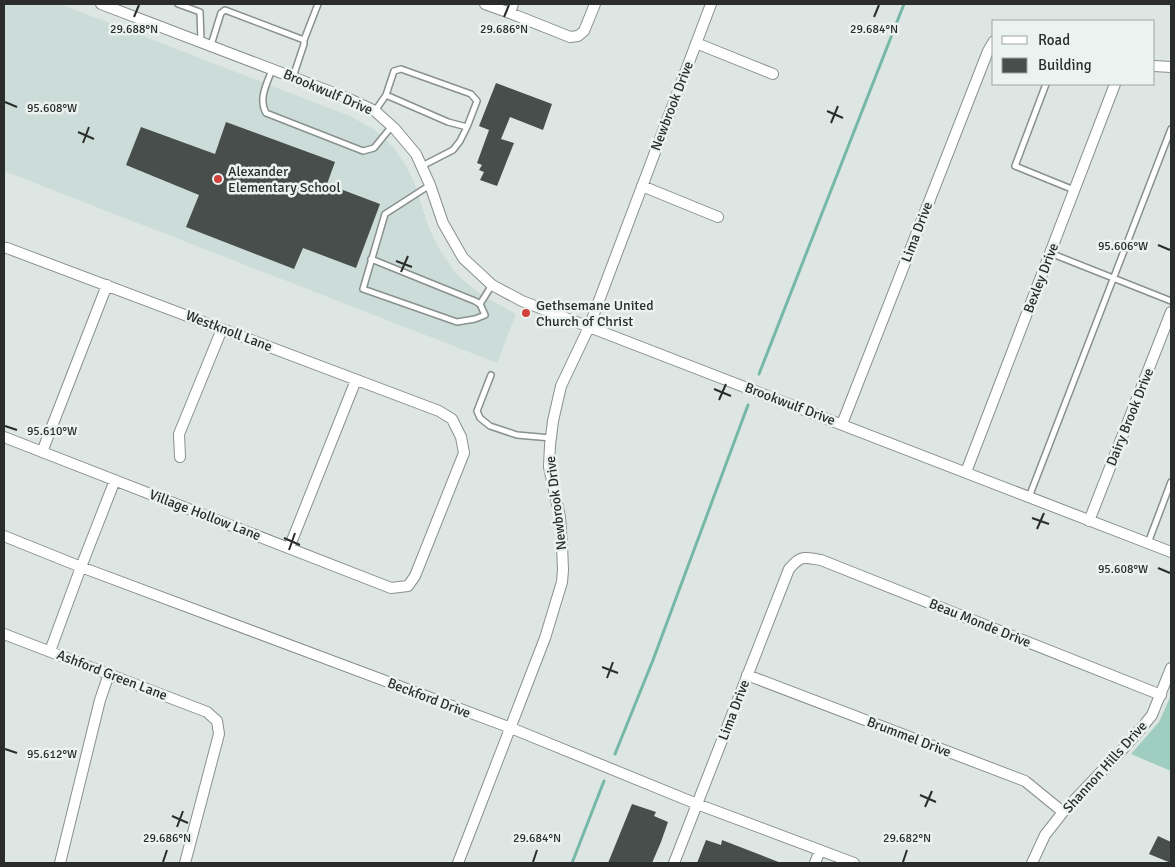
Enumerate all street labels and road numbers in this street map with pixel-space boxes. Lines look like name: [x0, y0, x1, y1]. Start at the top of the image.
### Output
street label: Newbrook Drive: [647, 59, 697, 153]
street label: Brookwulf Drive: [281, 65, 375, 119]
street label: Lima Drive: [898, 199, 936, 265]
street label: Bexley Drive: [1020, 241, 1062, 315]
street label: Westknoll Lane: [183, 307, 275, 355]
street label: Dairy Brook Drive: [1103, 366, 1157, 468]
street label: Brookwulf Drive: [742, 379, 838, 429]
street label: Newbrook Drive: [542, 455, 570, 551]
street label: Village Hollow Lane: [147, 486, 263, 544]
street label: Beau Monde Drive: [927, 595, 1033, 651]
street label: Ashford Green Lane: [54, 646, 170, 704]
street label: Beckford Drive: [385, 674, 473, 722]
street label: Lima Drive: [715, 677, 753, 743]
street label: Brummel Drive: [864, 713, 954, 761]
street label: Shannon Hills Drive: [1059, 718, 1151, 816]

